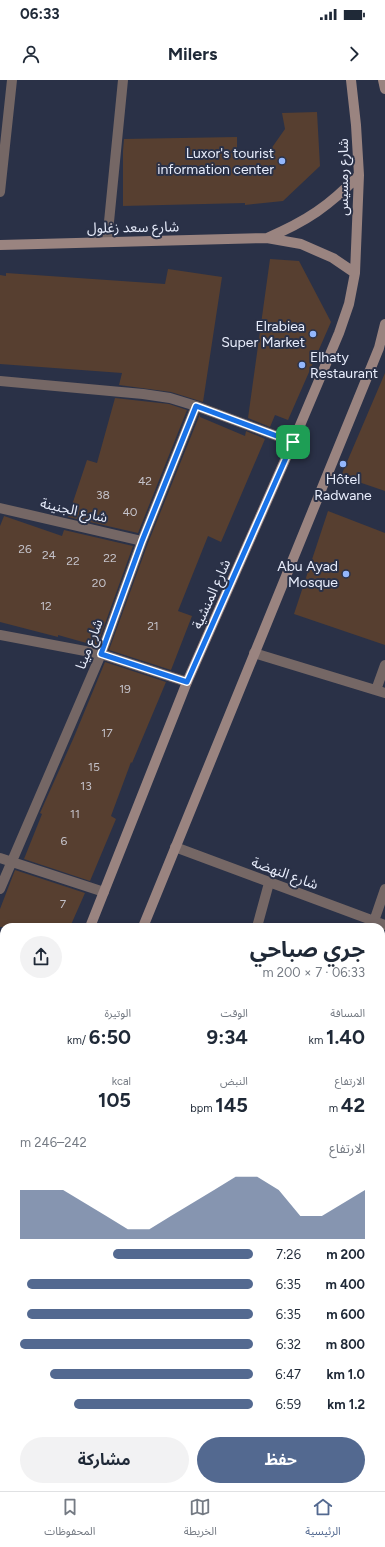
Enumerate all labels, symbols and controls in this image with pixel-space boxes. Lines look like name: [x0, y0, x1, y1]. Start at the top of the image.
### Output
text: 06:33: [20, 5, 60, 23]
icon: person: [20, 43, 42, 65]
text: Milers: [168, 43, 217, 65]
icon: forward: [343, 43, 365, 65]
street label: شارع رمسيس: [335, 138, 354, 216]
place label: Luxor's tourist information center: [157, 145, 274, 178]
marker: Luxor's tourist information center: [277, 156, 287, 166]
street label: شارع سعد زغلول: [87, 218, 179, 239]
place label: Elrabiea Super Market: [221, 318, 305, 351]
marker: Elrabiea Super Market: [308, 329, 318, 339]
place label: Elhaty Restaurant: [310, 349, 378, 382]
marker: Elhaty Restaurant: [297, 360, 307, 370]
pin: [276, 425, 310, 459]
icon: arrive: [282, 431, 304, 453]
marker: Hôtel Radwane: [338, 459, 348, 469]
place label: Hôtel Radwane: [314, 471, 372, 504]
house number: 42: [138, 474, 152, 488]
house number: 38: [96, 488, 110, 502]
street label: شارع الجنينة: [38, 495, 109, 528]
house number: 40: [122, 505, 138, 519]
house number: 26: [18, 542, 32, 556]
house number: 24: [42, 548, 57, 562]
house number: 22: [103, 551, 117, 565]
house number: 22: [66, 554, 80, 568]
street label: شارع المنشية: [189, 557, 236, 633]
place label: Abu Ayad Mosque: [277, 558, 338, 591]
marker: Abu Ayad Mosque: [341, 569, 351, 579]
house number: 20: [92, 576, 107, 590]
house number: 12: [40, 599, 52, 613]
street label: شارع مينا: [72, 617, 109, 672]
house number: 21: [147, 619, 159, 633]
house number: 19: [119, 682, 131, 696]
house number: 17: [101, 726, 113, 740]
house number: 15: [88, 760, 100, 774]
house number: 13: [80, 779, 92, 793]
house number: 11: [70, 807, 80, 821]
house number: 6: [61, 834, 68, 848]
street label: شارع النهضة: [248, 854, 321, 895]
house number: 7: [60, 897, 67, 911]
button: share: [20, 936, 62, 978]
text: جري صباحي: [250, 936, 365, 963]
text: 06:33 · 7 × 200 m: [262, 965, 365, 980]
text: الوتيرة: [105, 1007, 131, 1020]
text: الوقت: [220, 1007, 248, 1020]
text: المسافة: [330, 1007, 365, 1020]
text: 6:50: [89, 1025, 131, 1049]
text: 9:34: [207, 1025, 248, 1049]
text: 1.40: [326, 1025, 365, 1049]
text: /km: [67, 1034, 89, 1047]
text: km: [309, 1034, 326, 1047]
text: kcal: [112, 1075, 131, 1088]
text: النبض: [220, 1075, 248, 1088]
text: الارتفاع: [335, 1075, 365, 1088]
text: 105: [98, 1088, 131, 1112]
text: 145: [215, 1093, 248, 1117]
text: 42: [341, 1093, 365, 1117]
text: bpm: [190, 1102, 215, 1115]
text: m: [329, 1102, 341, 1115]
text: 242–246 m: [20, 1135, 87, 1150]
text: الارتفاع: [329, 1141, 365, 1156]
text: 7:26: [276, 1247, 301, 1262]
text: 200 m: [326, 1247, 365, 1262]
text: 6:35: [276, 1277, 301, 1292]
text: 400 m: [325, 1277, 365, 1292]
text: 6:35: [276, 1307, 301, 1322]
text: 600 m: [326, 1307, 365, 1322]
text: 6:32: [276, 1337, 301, 1352]
text: 800 m: [326, 1337, 365, 1352]
text: 6:47: [275, 1367, 301, 1382]
text: 1.0 km: [326, 1367, 365, 1382]
text: 6:59: [276, 1397, 301, 1412]
text: 1.2 km: [327, 1397, 365, 1412]
button: مشاركة: [20, 1437, 189, 1483]
button: حفظ: [197, 1437, 365, 1483]
tab: المحفوظات: [44, 1496, 95, 1543]
tab: الخريطة: [184, 1496, 217, 1543]
tab: الرئيسية: [305, 1496, 341, 1543]

